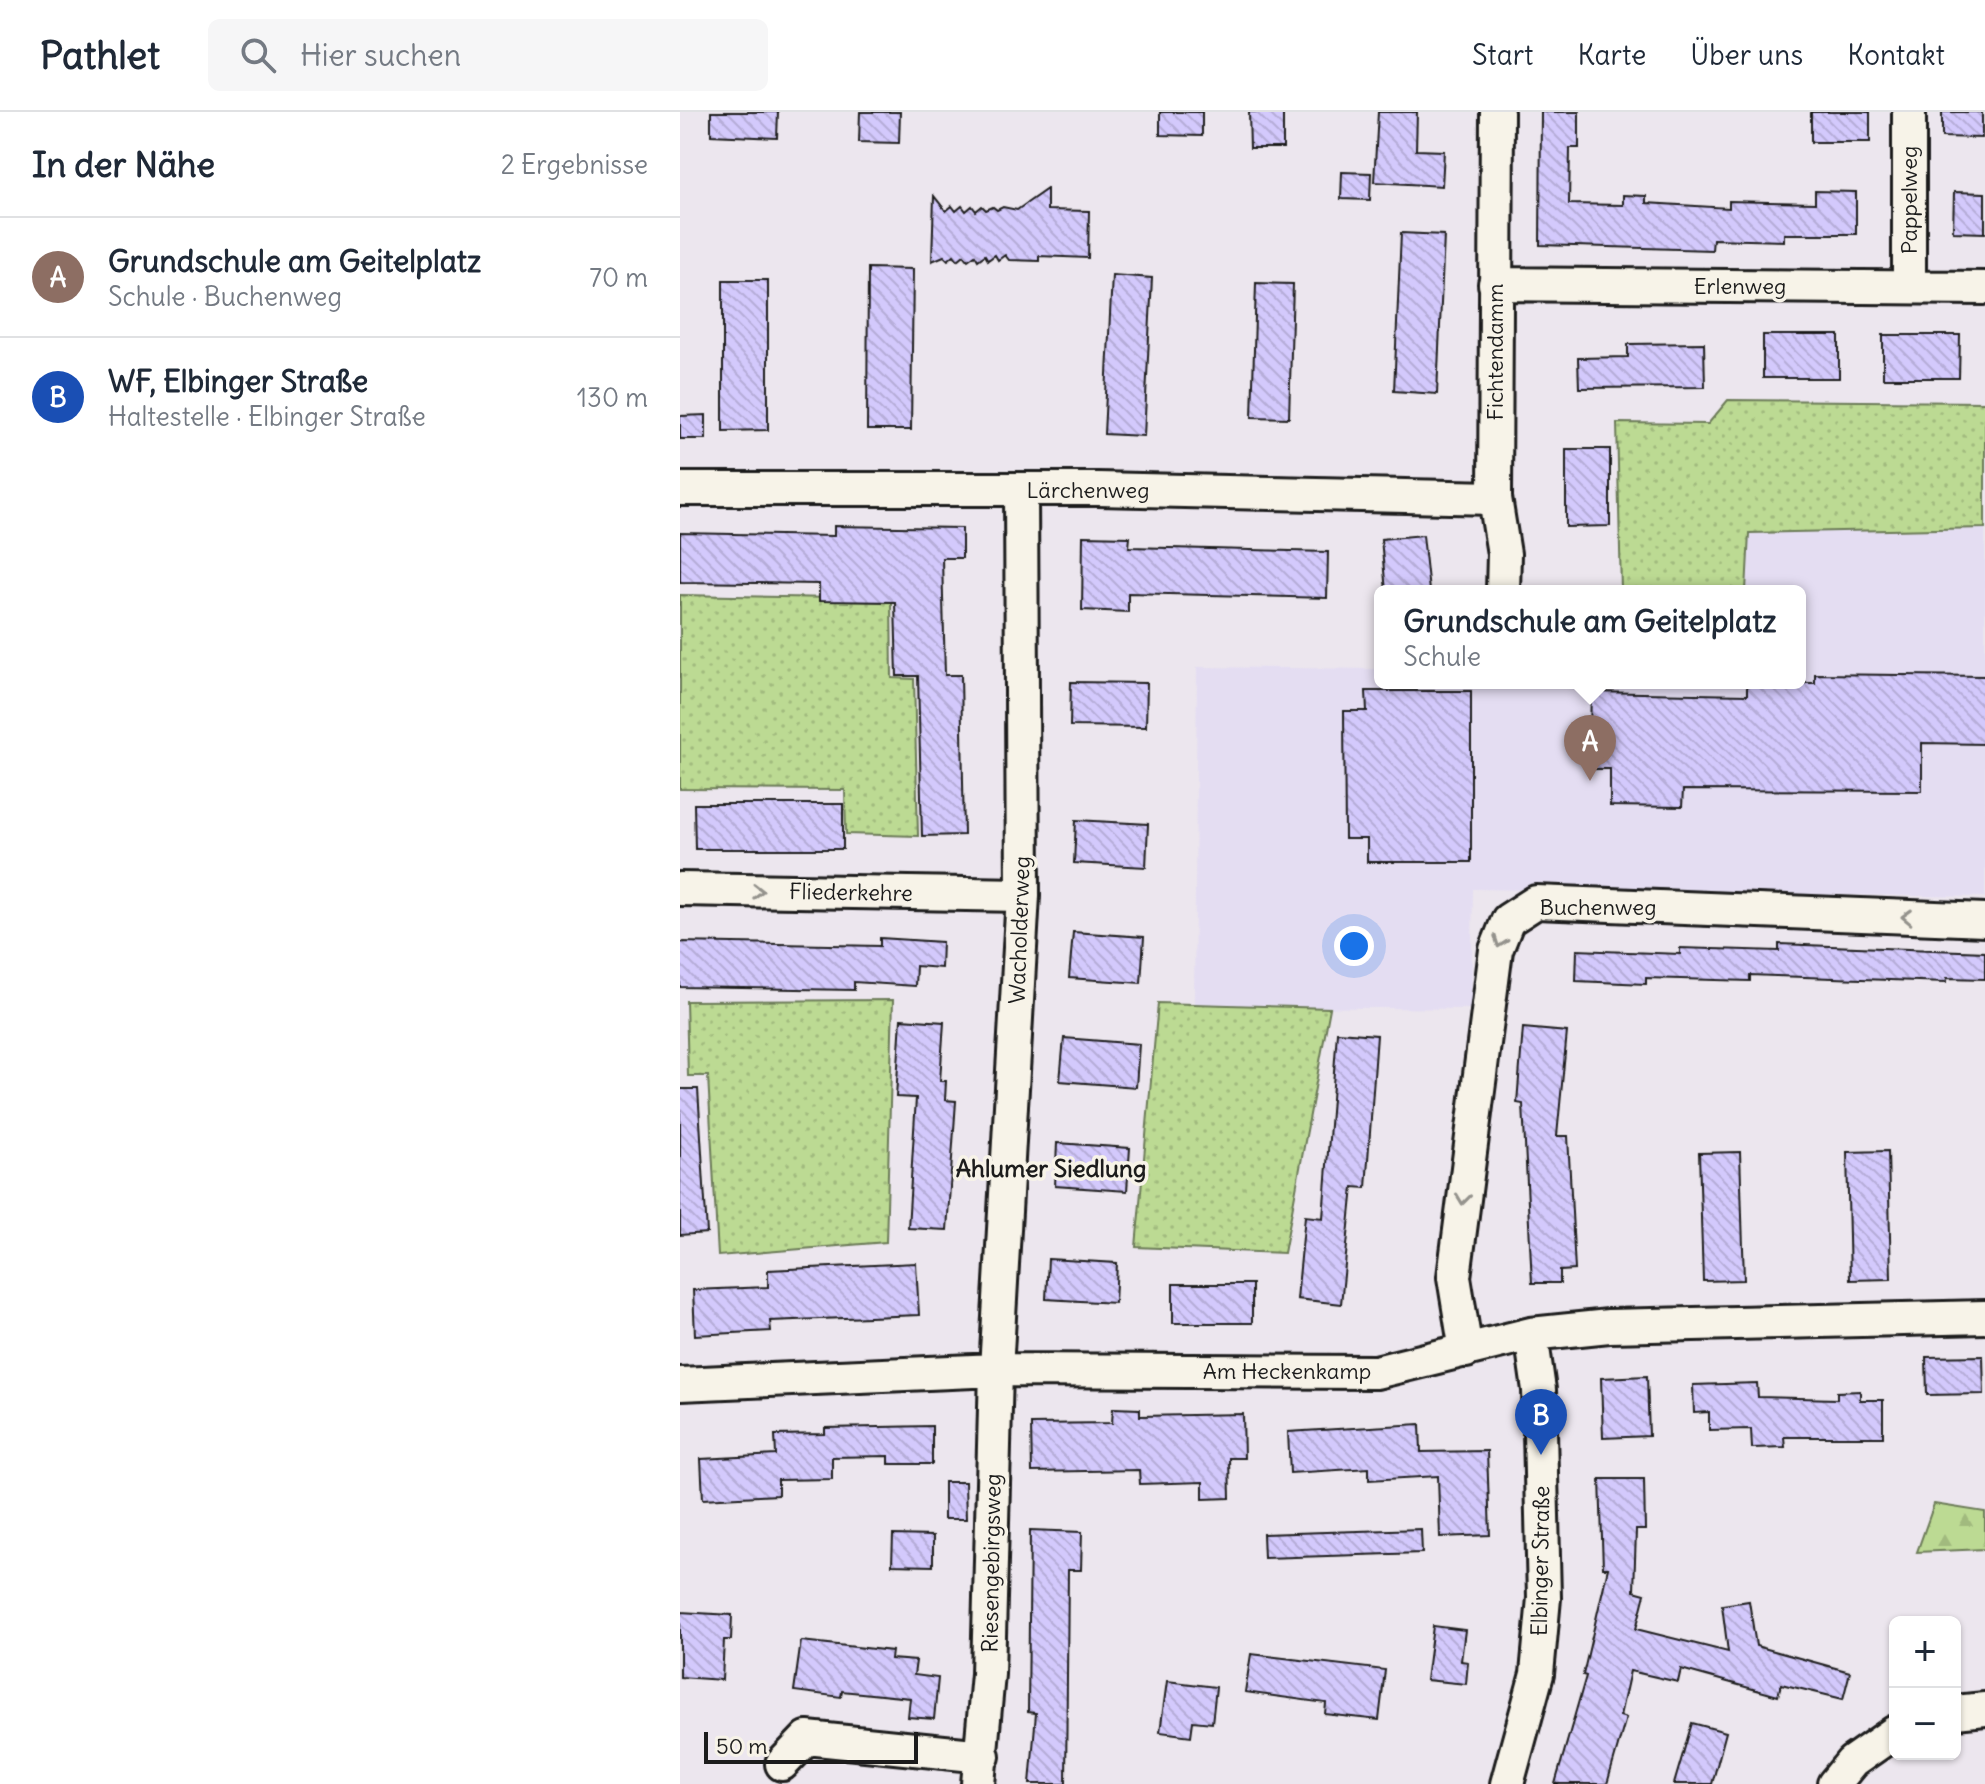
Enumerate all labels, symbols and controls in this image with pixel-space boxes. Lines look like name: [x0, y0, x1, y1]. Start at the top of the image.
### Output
search box: [208, 19, 768, 91]
text: Pathlet: [40, 32, 160, 79]
icon: search: [236, 33, 280, 77]
text: Hier suchen: [300, 36, 461, 74]
text: Start: [1472, 37, 1534, 73]
text: Karte: [1578, 37, 1646, 73]
text: Über uns: [1690, 37, 1803, 73]
text: Kontakt: [1847, 37, 1945, 73]
text: In der Nähe: [32, 143, 215, 186]
street label: Pappelweg: [1895, 146, 1923, 254]
text: 2 Ergebnisse: [501, 148, 648, 181]
text: Grundschule am Geitelplatz: [108, 242, 481, 280]
text: A: [50, 261, 66, 294]
text: 70 m: [589, 261, 648, 294]
street label: Erlenweg: [1694, 272, 1786, 300]
text: Schule · Buchenweg: [108, 280, 342, 313]
street label: Fichtendamm: [1481, 284, 1509, 420]
text: WF, Elbinger Straße: [108, 362, 368, 400]
text: B: [49, 381, 67, 414]
text: 130 m: [577, 381, 648, 414]
text: Haltestelle · Elbinger Straße: [108, 400, 426, 433]
street label: Lärchenweg: [1027, 476, 1149, 504]
popup: [1374, 585, 1806, 689]
text: Grundschule am Geitelplatz: [1403, 602, 1777, 640]
text: Schule: [1403, 640, 1481, 673]
pin: A: [1564, 715, 1616, 781]
street label: Wacholderweg: [1002, 856, 1036, 1004]
street label: Fliederkehre: [789, 877, 913, 907]
one-way arrow: [752, 882, 765, 900]
street label: Buchenweg: [1540, 893, 1656, 921]
one-way arrow: [1900, 908, 1913, 925]
your location: [1334, 926, 1374, 966]
one-way arrow: [1493, 934, 1509, 948]
district label: Ahlumer Siedlung: [956, 1153, 1146, 1183]
one-way arrow: [1455, 1193, 1472, 1206]
street label: Am Heckenkamp: [1203, 1357, 1371, 1385]
pin: B: [1515, 1389, 1567, 1455]
street label: Riesengebirgsweg: [975, 1473, 1007, 1653]
street label: Elbinger Straße: [1525, 1486, 1555, 1636]
map controls: [1889, 1616, 1961, 1760]
button: +: [1889, 1616, 1961, 1688]
button: −: [1889, 1688, 1961, 1760]
scale bar: [704, 1728, 918, 1764]
text: 50 m: [716, 1732, 768, 1760]

